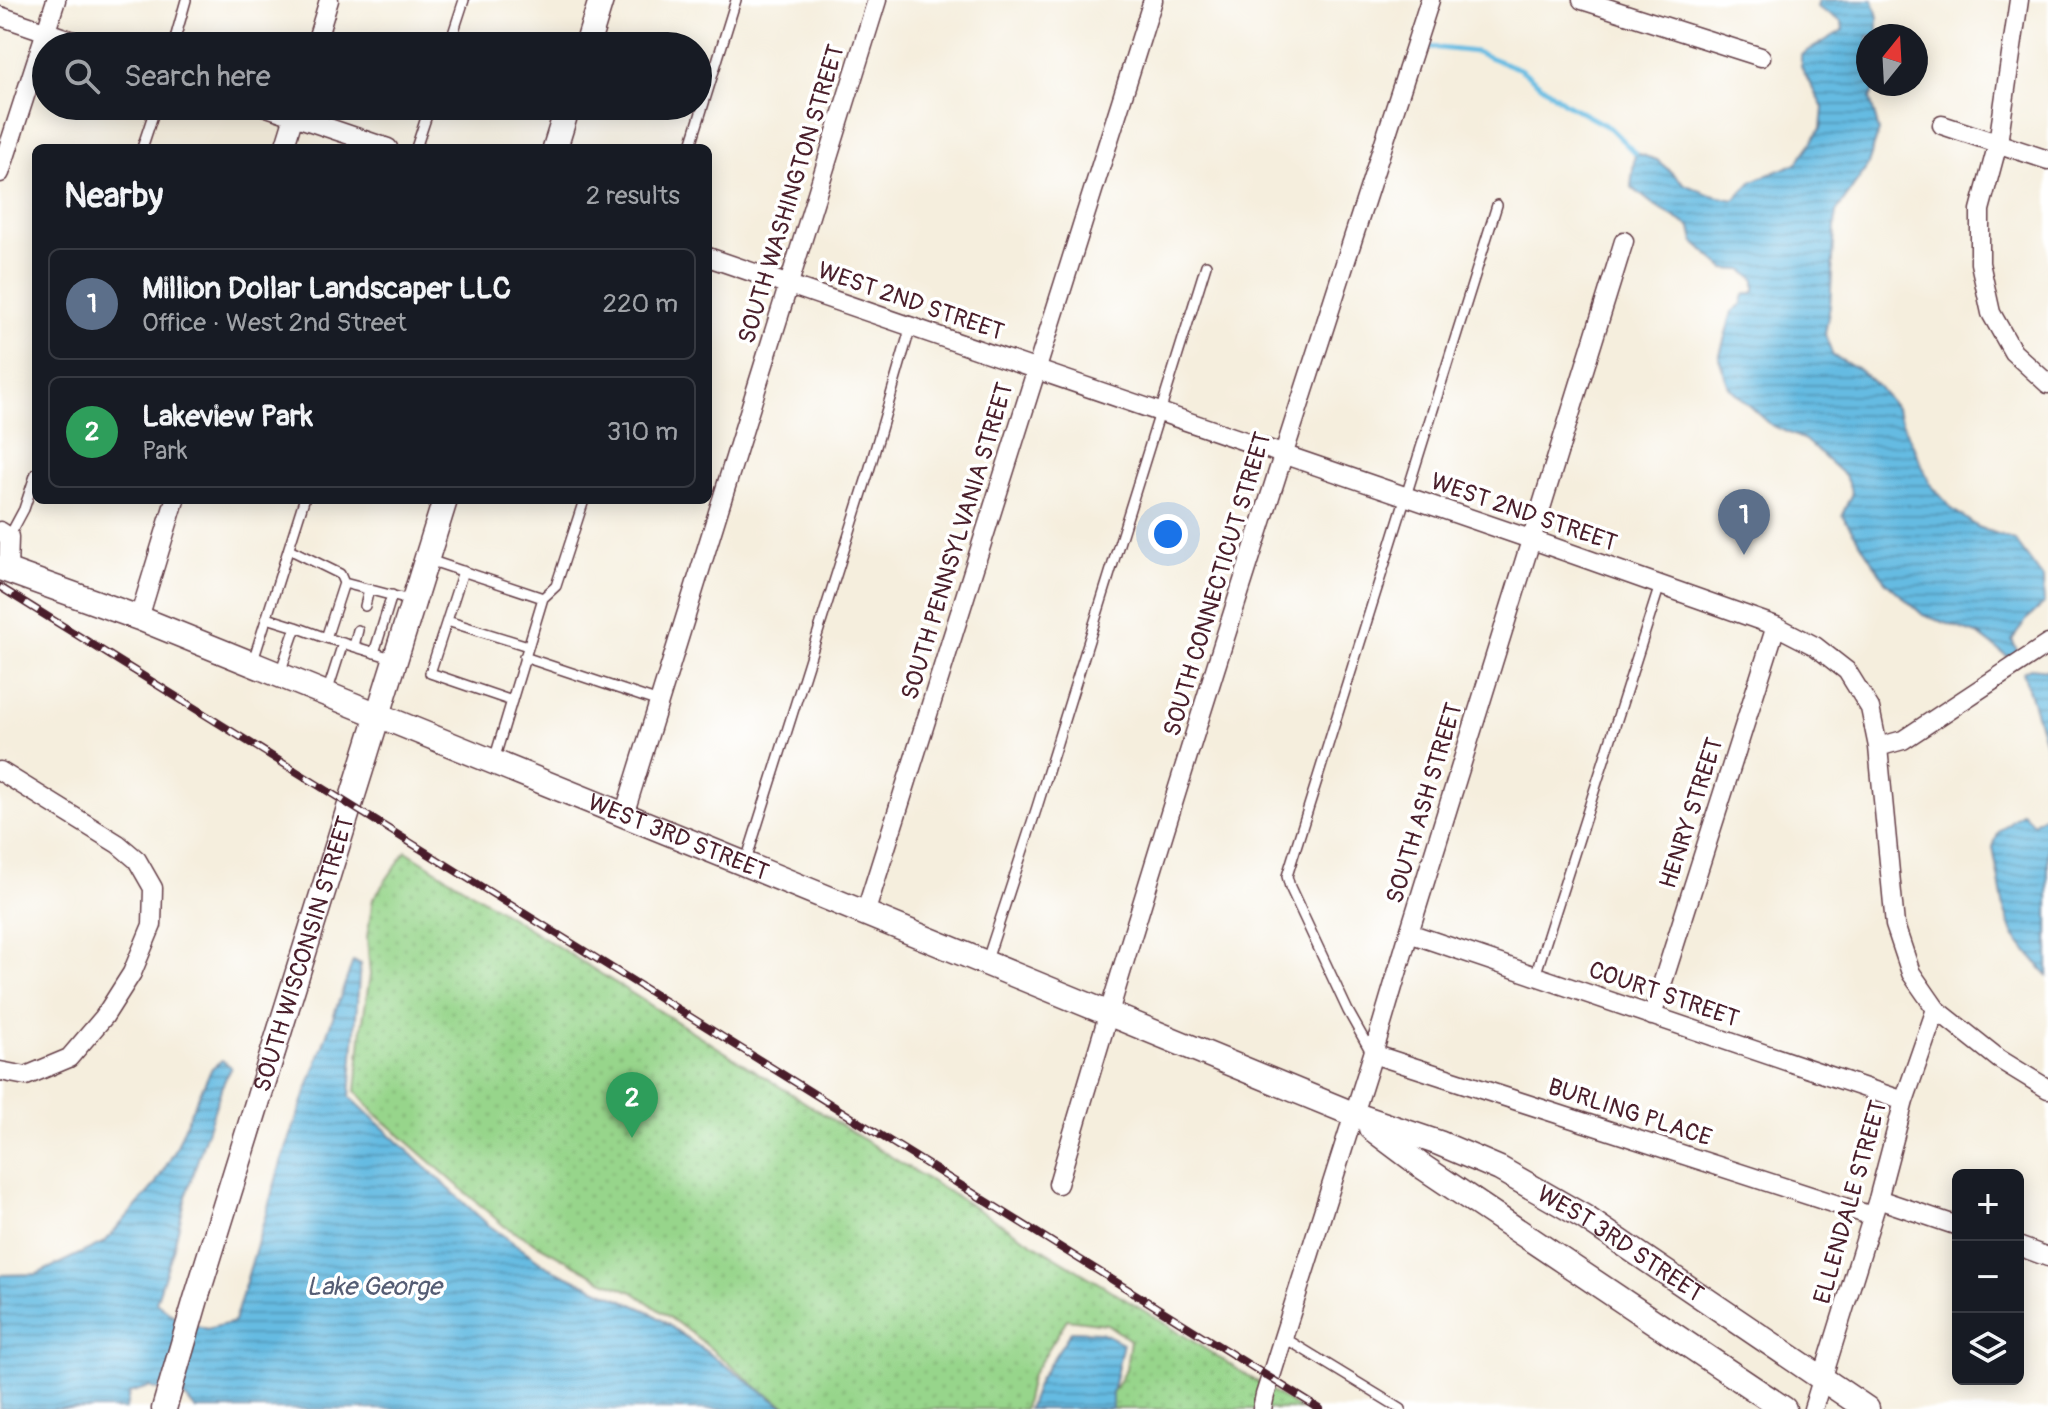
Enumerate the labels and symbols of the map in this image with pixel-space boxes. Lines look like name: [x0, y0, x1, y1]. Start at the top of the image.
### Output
north arrow: [1856, 24, 1928, 96]
street label: SOUTH WASHINGTON STREET: [732, 41, 851, 347]
street label: WEST 2ND STREET: [814, 256, 1008, 347]
street label: SOUTH PENNSYLVANIA STREET: [895, 379, 1020, 703]
street label: SOUTH CONNECTICUT STREET: [1157, 429, 1278, 740]
street label: WEST 2ND STREET: [1427, 467, 1621, 558]
pin: 1: [1718, 489, 1770, 555]
your location: [1148, 514, 1188, 554]
street label: SOUTH ASH STREET: [1380, 699, 1469, 907]
street label: HENRY STREET: [1653, 734, 1730, 892]
street label: WEST 3RD STREET: [584, 788, 773, 887]
street label: SOUTH WISCONSIN STREET: [247, 813, 361, 1096]
street label: COURT STREET: [1585, 955, 1743, 1034]
pin: 2: [606, 1072, 658, 1138]
street label: BURLING PLACE: [1544, 1072, 1715, 1153]
street label: ELLENDALE STREET: [1808, 1097, 1893, 1307]
street label: WEST 3RD STREET: [1532, 1179, 1709, 1309]
water label: Lake George: [306, 1271, 444, 1303]

